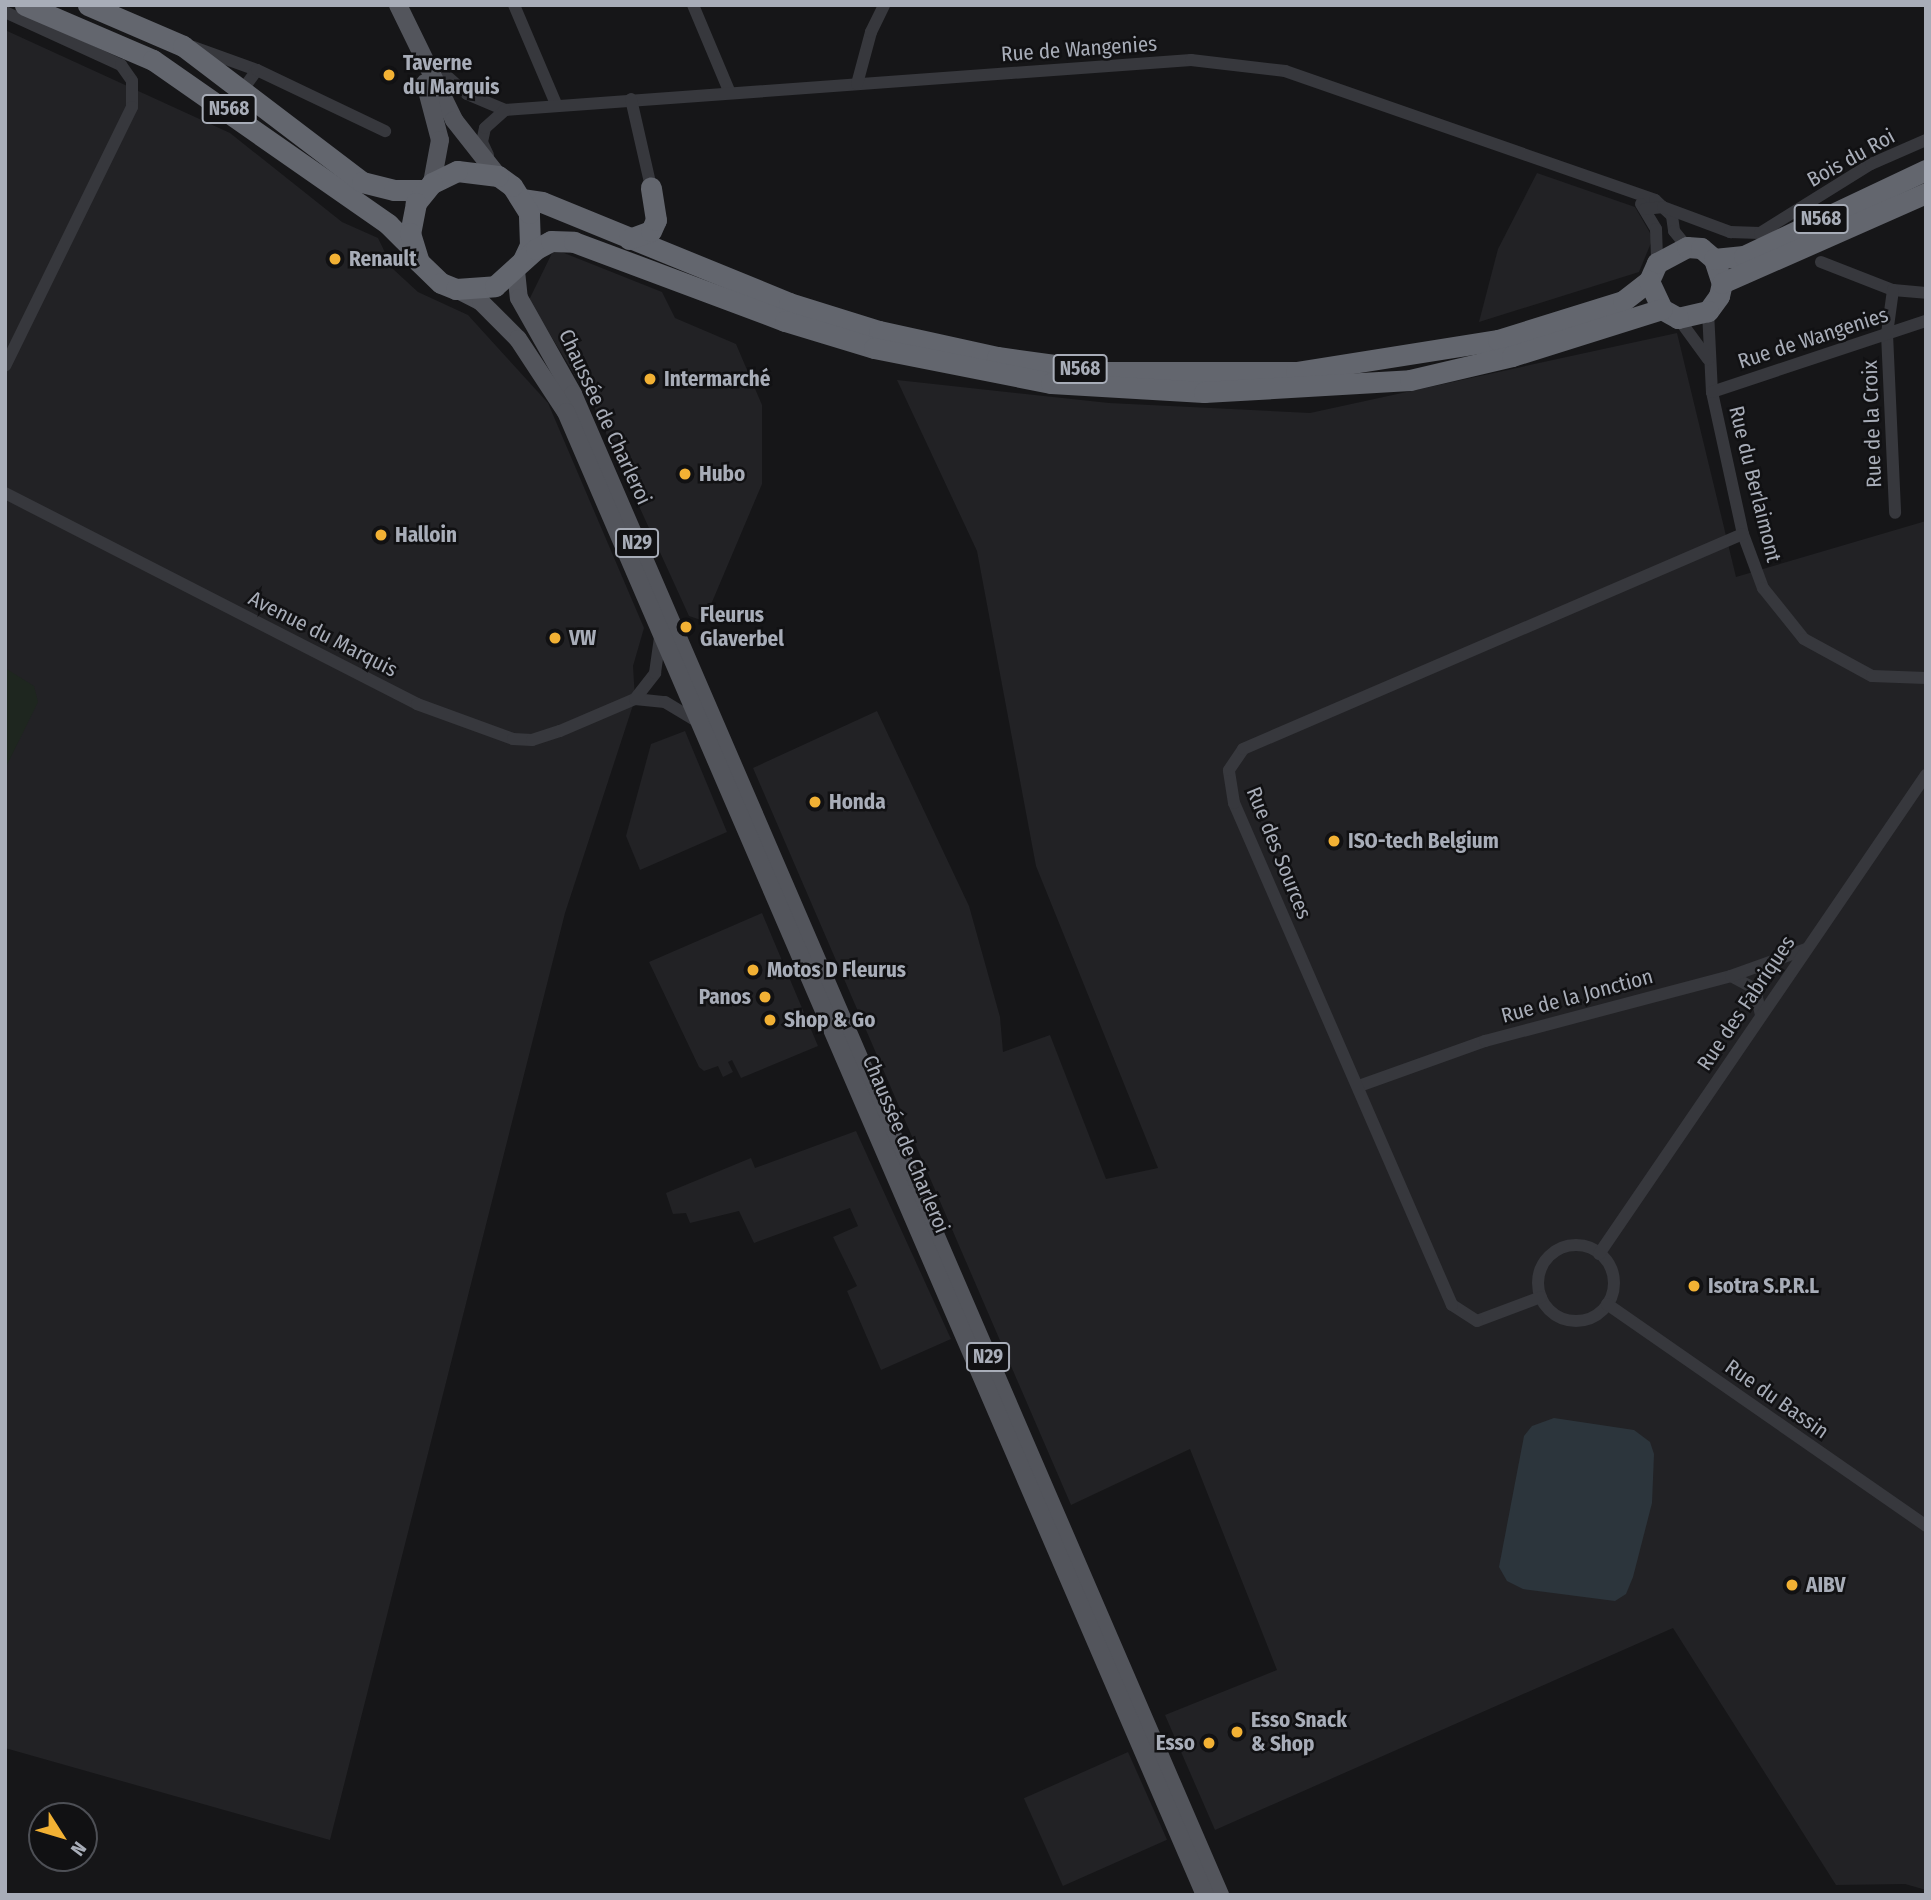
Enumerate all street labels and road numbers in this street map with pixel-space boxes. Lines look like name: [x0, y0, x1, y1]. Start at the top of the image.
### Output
street label: Rue de Wangenies: [1000, 31, 1158, 67]
road number: N568: [201, 94, 257, 124]
street label: Bois du Roi: [1803, 124, 1899, 192]
road number: N568: [1793, 204, 1849, 234]
street label: Rue de Wangenies: [1735, 302, 1891, 374]
street label: Chaussée de Charleroi: [553, 325, 657, 509]
road number: N568: [1052, 354, 1108, 384]
street label: Rue de la Croix: [1857, 360, 1887, 488]
street label: Rue du Berlaimont: [1723, 403, 1787, 565]
road number: N29: [614, 528, 660, 558]
street label: Avenue du Marquis: [244, 586, 402, 682]
street label: Rue des Sources: [1241, 783, 1317, 923]
street label: Rue des Fabriques: [1692, 931, 1800, 1075]
street label: Rue de la Jonction: [1498, 964, 1656, 1028]
street label: Chaussée de Charleroi: [857, 1051, 955, 1237]
road number: N29: [965, 1342, 1011, 1372]
street label: Rue du Bassin: [1720, 1354, 1834, 1444]

